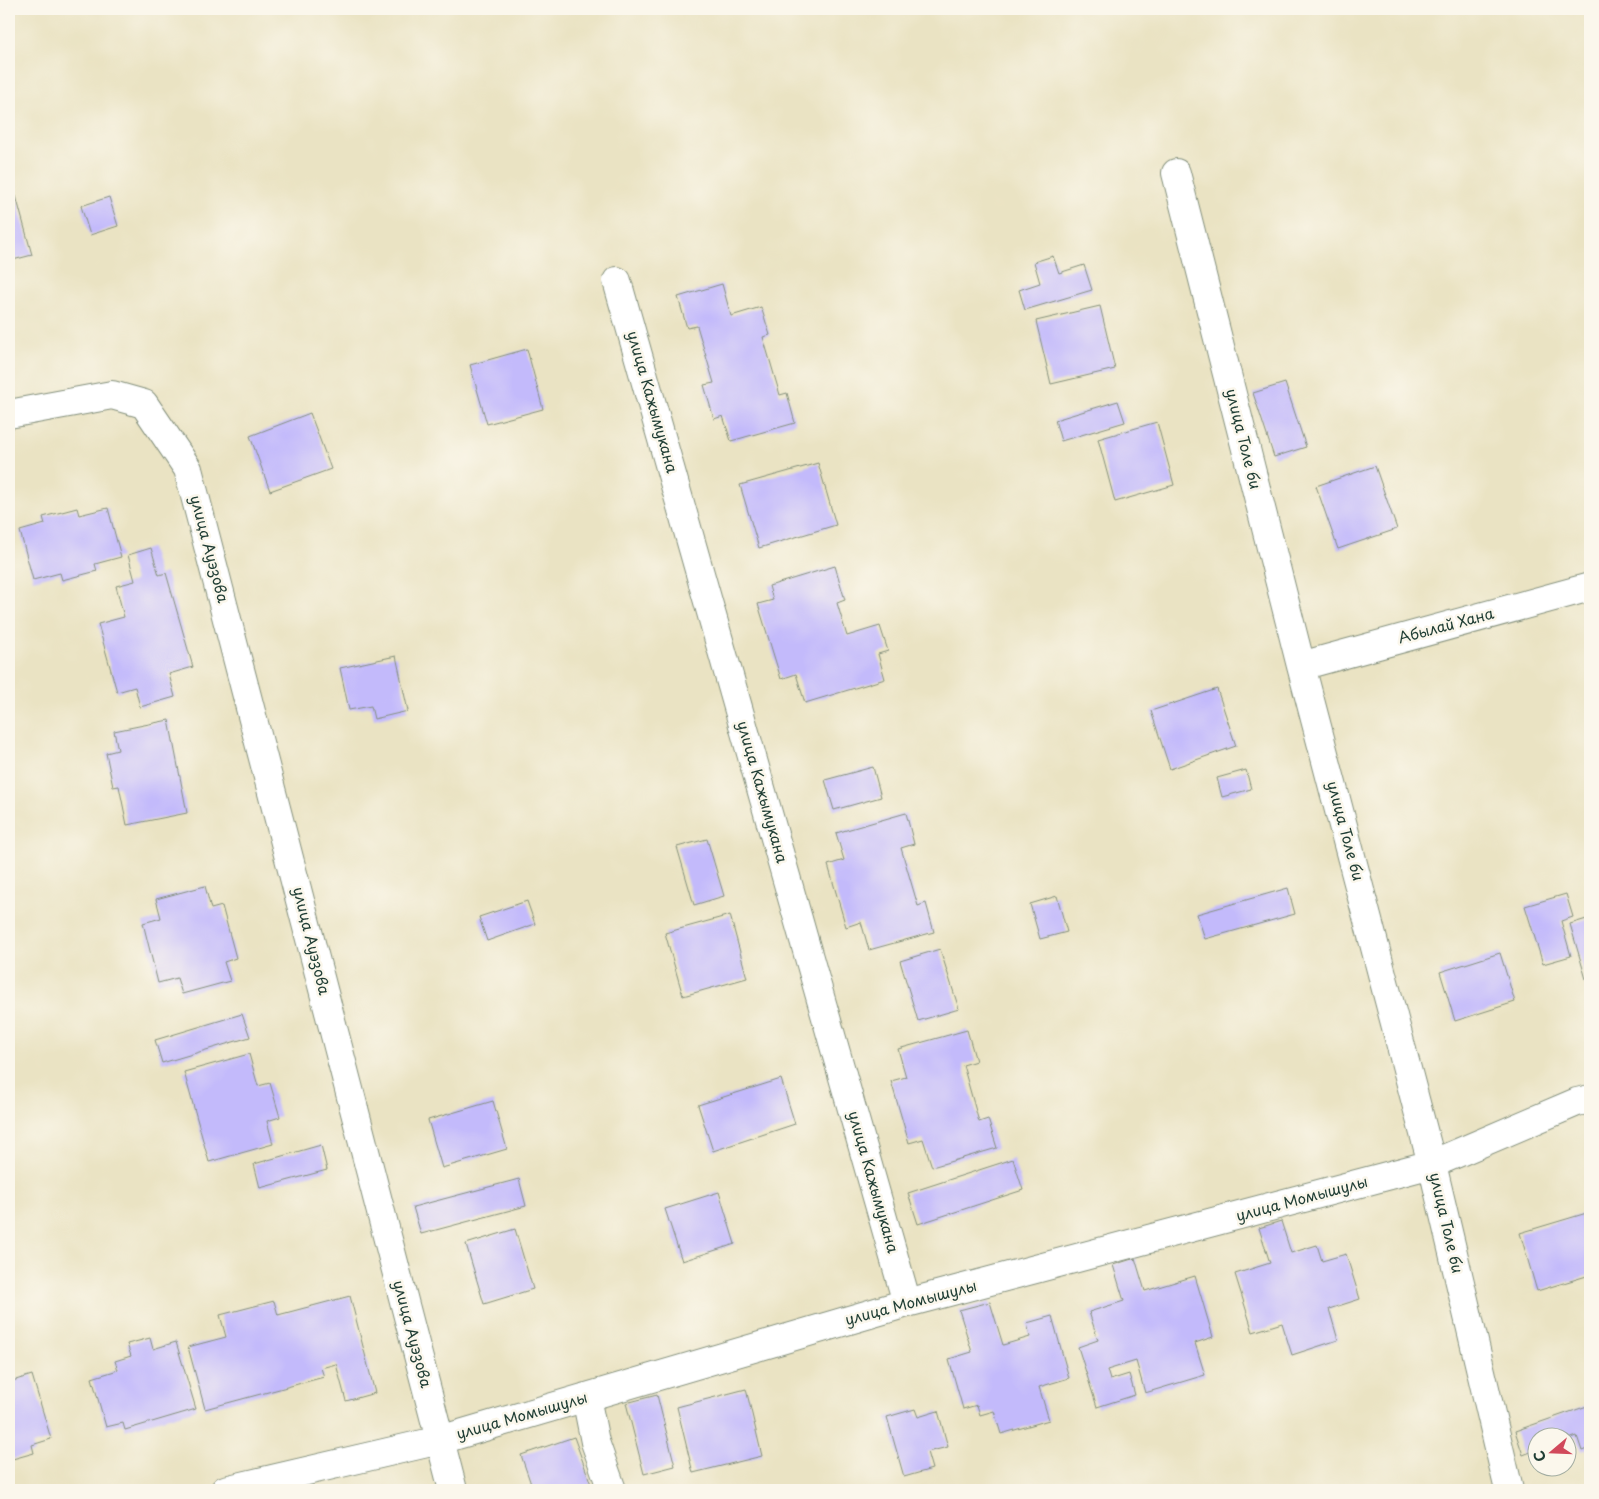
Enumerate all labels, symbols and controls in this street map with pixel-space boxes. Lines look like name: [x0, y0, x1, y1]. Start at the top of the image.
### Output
street label: улица Кажымукана: [622, 328, 685, 476]
street label: улица Толе би: [1221, 386, 1268, 491]
street label: улица Ауэзова: [185, 492, 236, 606]
street label: Абылай Хана: [1395, 601, 1497, 648]
street label: улица Кажымукана: [732, 718, 795, 866]
street label: улица Толе би: [1322, 778, 1371, 883]
street label: улица Ауэзова: [288, 884, 337, 998]
street label: улица Кажымукана: [843, 1108, 906, 1256]
street label: улица Момышулы: [1233, 1169, 1370, 1226]
street label: улица Толе би: [1425, 1170, 1470, 1275]
street label: улица Момышулы: [842, 1273, 979, 1330]
street label: улица Ауэзова: [388, 1277, 439, 1391]
street label: улица Момышулы: [453, 1385, 590, 1444]
north arrow: [1526, 1426, 1576, 1476]
text: С: [1528, 1448, 1551, 1465]

